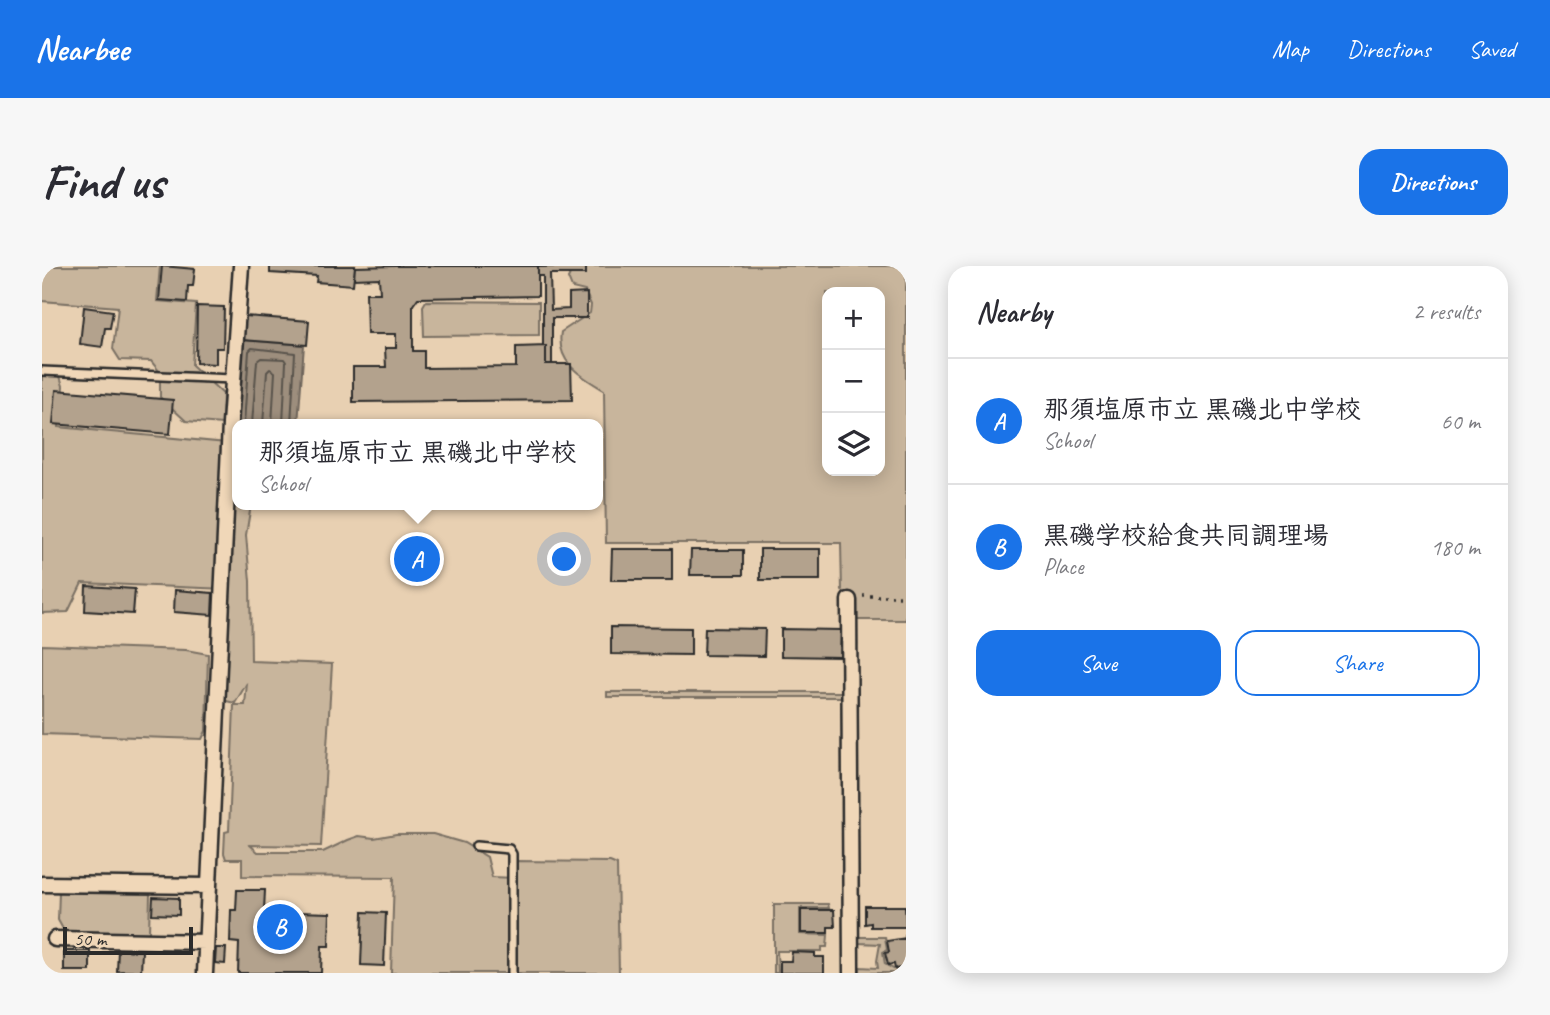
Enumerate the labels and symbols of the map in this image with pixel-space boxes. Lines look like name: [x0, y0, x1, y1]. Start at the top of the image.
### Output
pin: A: [394, 533, 440, 585]
your location: [547, 542, 581, 576]
pin: B: [257, 901, 303, 953]
scale bar: [63, 924, 192, 956]

